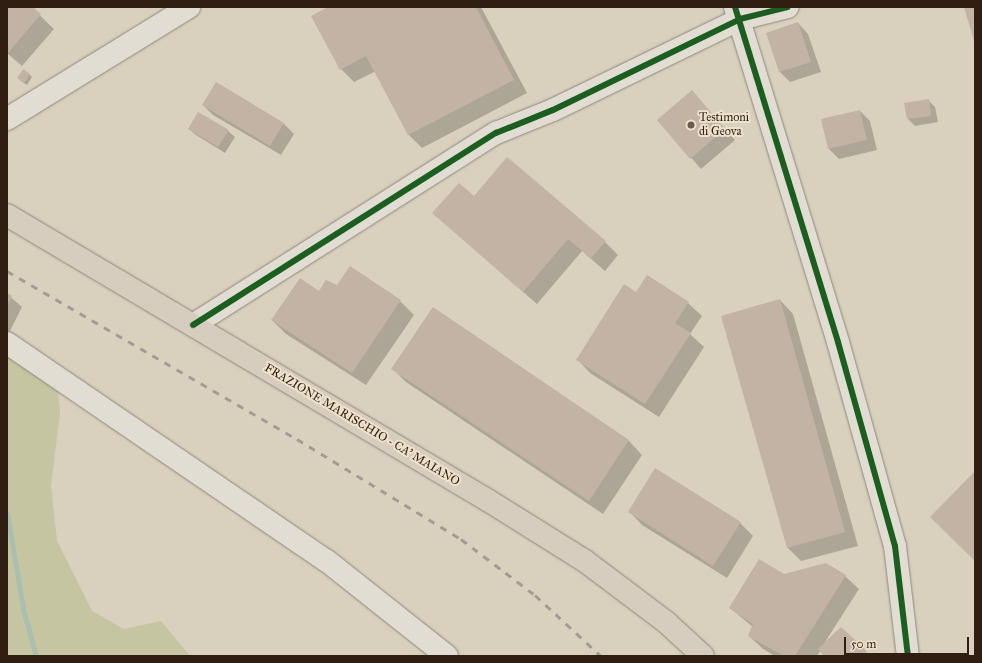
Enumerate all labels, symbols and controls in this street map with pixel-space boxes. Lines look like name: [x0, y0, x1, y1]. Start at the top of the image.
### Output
place label: Testimoni di Geova: [699, 111, 749, 139]
marker: Testimoni di Geova: [686, 120, 696, 130]
street label: FRAZIONE MARISCHIO - CA' MAIANO: [262, 361, 462, 489]
scale bar: [846, 629, 971, 655]
text: 50 m: [851, 637, 876, 651]

